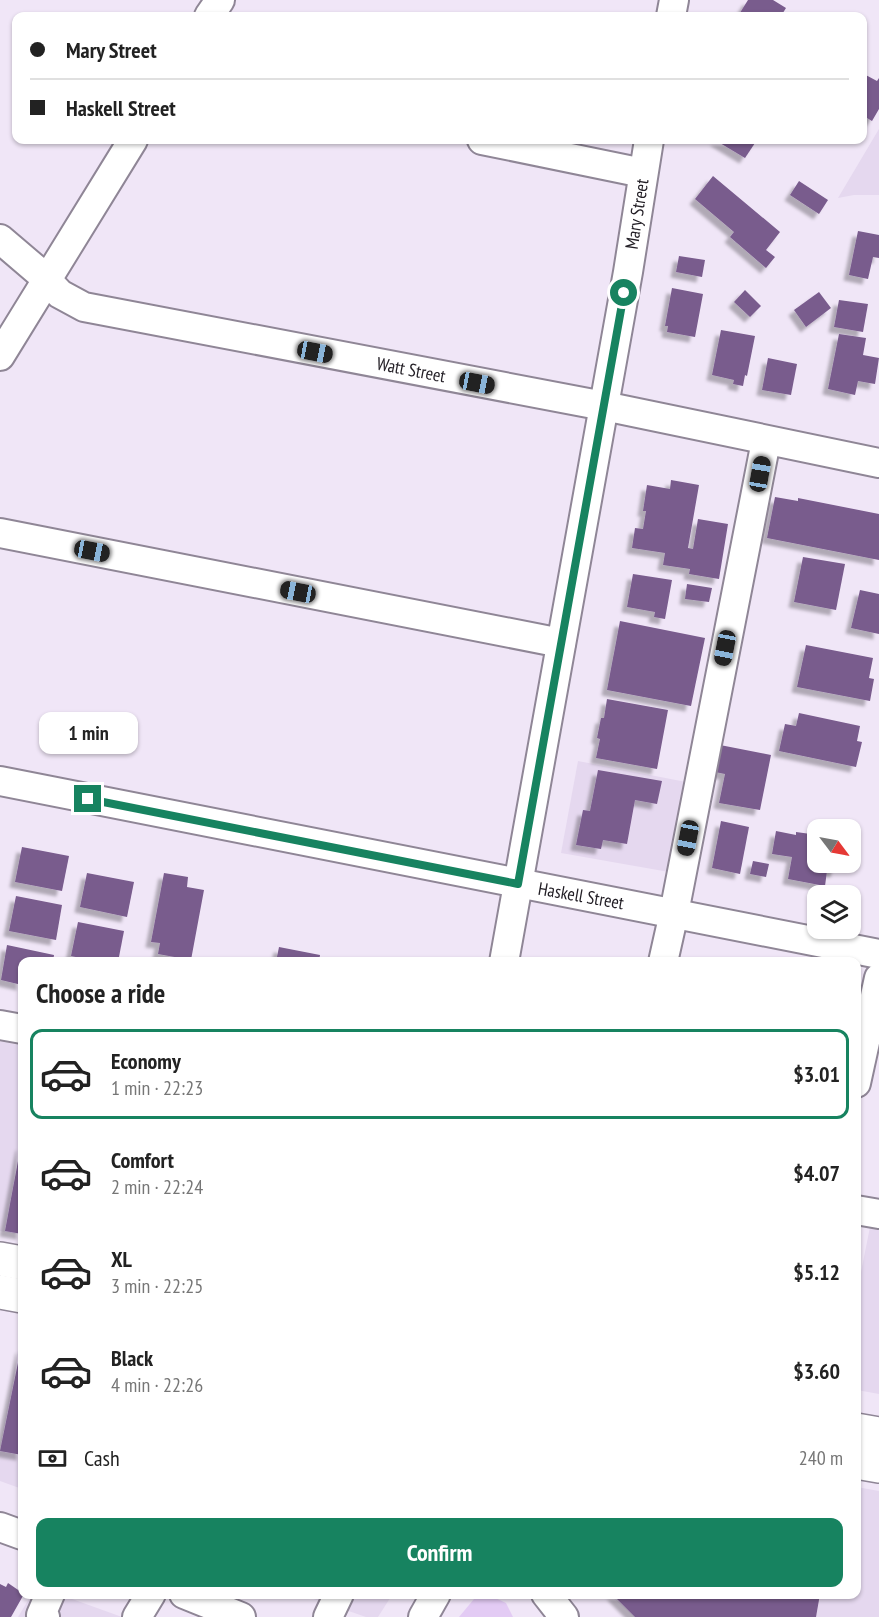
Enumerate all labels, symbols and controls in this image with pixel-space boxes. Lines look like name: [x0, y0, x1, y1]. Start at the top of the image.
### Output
text: Mary Street: [66, 36, 157, 64]
text: Haskell Street: [66, 94, 176, 122]
street label: Mary Street: [620, 177, 653, 251]
route start: [610, 279, 637, 306]
car: [296, 340, 334, 364]
street label: Watt Street: [375, 352, 448, 387]
car: [458, 371, 496, 395]
car: [748, 455, 772, 493]
car: [73, 539, 111, 563]
car: [279, 580, 317, 604]
car: [713, 629, 737, 667]
callout: 1 min: [38, 712, 138, 754]
text: 1 min: [68, 720, 109, 746]
route end: [74, 785, 101, 812]
car: [676, 819, 700, 857]
north arrow: [807, 819, 861, 873]
map controls: [807, 819, 861, 939]
street label: Haskell Street: [536, 877, 626, 914]
button: layers: [807, 885, 861, 939]
text: Choose a ride: [36, 976, 165, 1010]
icon: car: [39, 1047, 93, 1101]
text: Economy: [111, 1047, 181, 1075]
text: $3.01: [793, 1060, 840, 1088]
text: 1 min · 22:23: [111, 1075, 203, 1101]
icon: car: [39, 1146, 93, 1200]
text: Comfort: [111, 1146, 174, 1174]
text: $4.07: [793, 1159, 840, 1187]
text: 2 min · 22:24: [111, 1174, 203, 1200]
icon: car: [39, 1245, 93, 1299]
text: XL: [111, 1245, 132, 1273]
text: $5.12: [793, 1258, 840, 1286]
text: 3 min · 22:25: [111, 1273, 203, 1299]
icon: car: [39, 1344, 93, 1398]
text: Black: [111, 1344, 153, 1372]
text: $3.60: [793, 1357, 840, 1385]
text: 4 min · 22:26: [111, 1372, 203, 1398]
icon: cash: [36, 1442, 69, 1475]
text: Cash: [84, 1444, 120, 1472]
text: 240 m: [799, 1445, 843, 1471]
button: Confirm: [36, 1518, 843, 1587]

